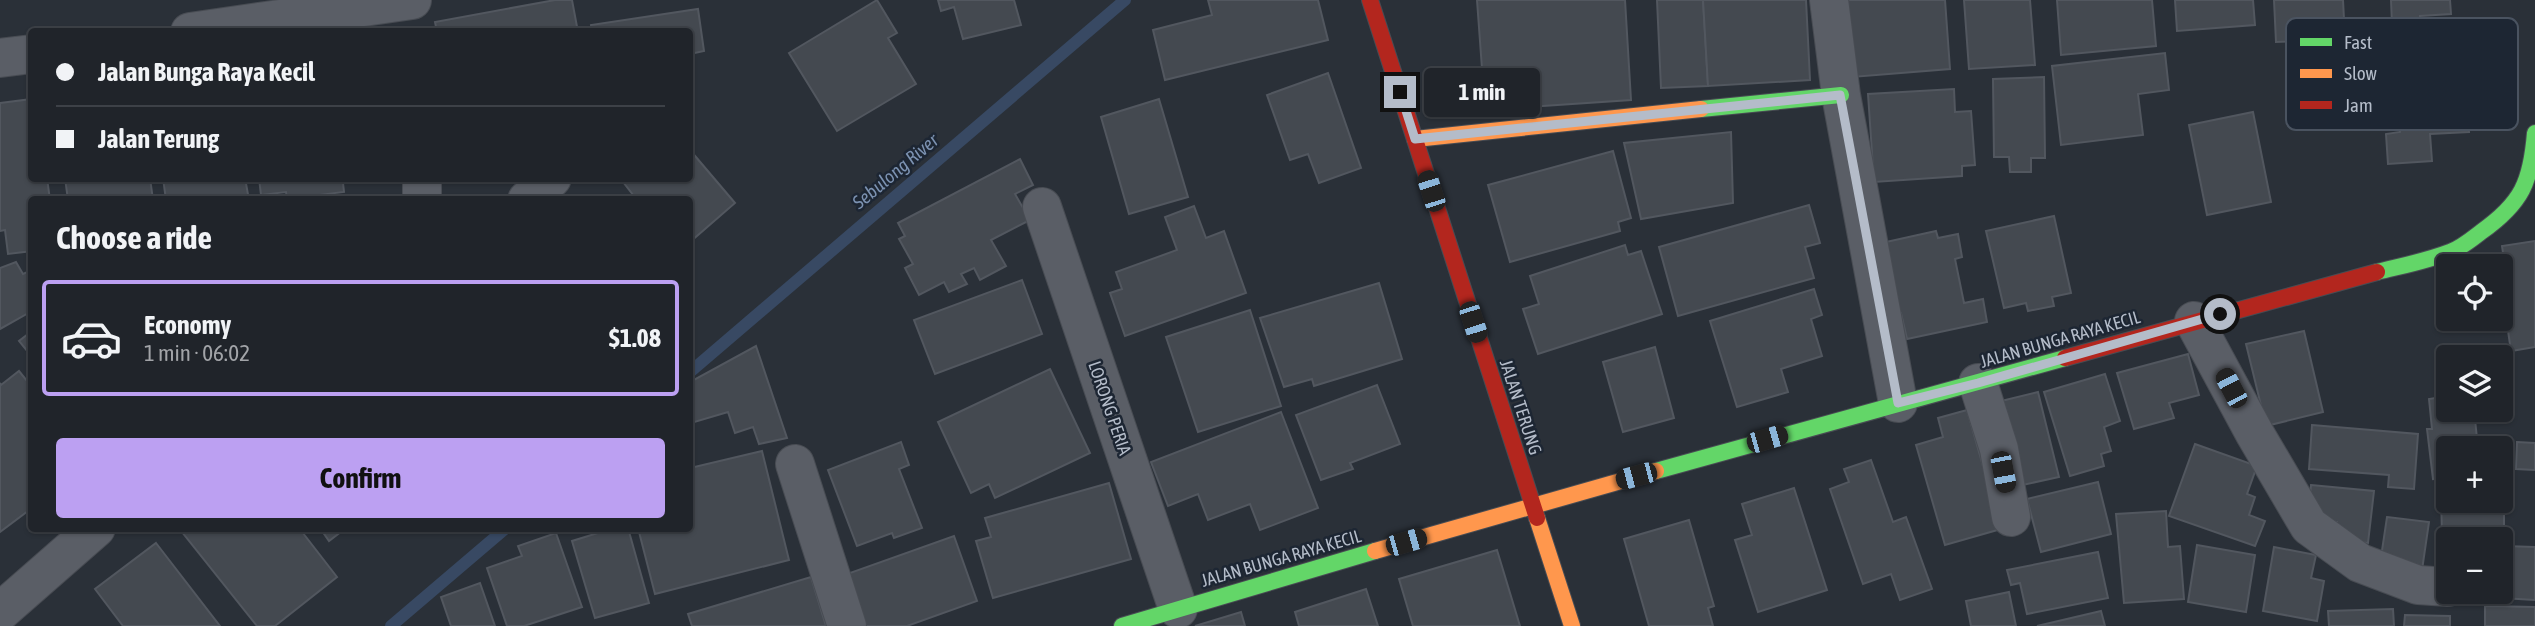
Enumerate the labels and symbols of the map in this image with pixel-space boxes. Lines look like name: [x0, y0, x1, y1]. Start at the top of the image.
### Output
legend: [2286, 18, 2518, 130]
text: Fast: [2344, 31, 2372, 53]
text: Slow: [2344, 62, 2378, 84]
callout: 1 min: [1424, 68, 1540, 116]
route end: [1384, 76, 1416, 108]
text: Jam: [2344, 94, 2373, 116]
water label: Sebulong River: [847, 128, 943, 214]
car: [1415, 168, 1448, 214]
route start: [2204, 298, 2236, 330]
car: [1457, 299, 1490, 345]
street label: JALAN BUNGA RAYA KECIL: [1978, 306, 2142, 372]
street label: JALAN TERUNG: [1496, 357, 1546, 457]
street label: LORONG PERIA: [1084, 358, 1136, 458]
car: [2212, 365, 2251, 411]
car: [1744, 423, 1791, 455]
car: [1989, 449, 2018, 495]
car: [1613, 460, 1660, 492]
street label: JALAN BUNGA RAYA KECIL: [1199, 525, 1363, 591]
car: [1383, 526, 1430, 558]

